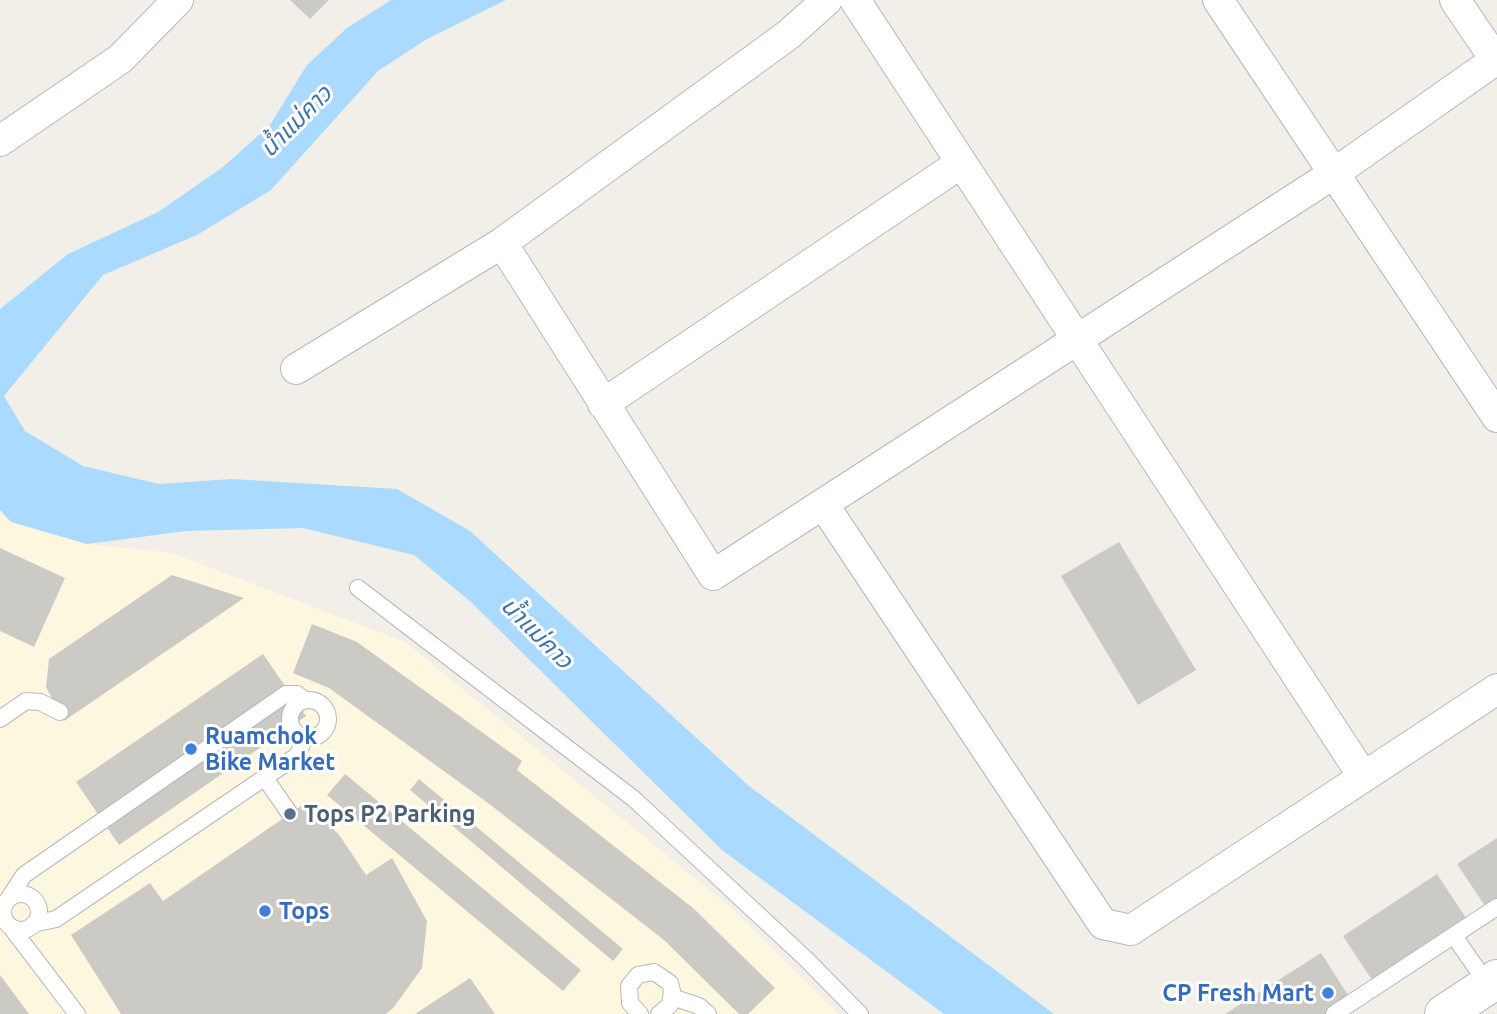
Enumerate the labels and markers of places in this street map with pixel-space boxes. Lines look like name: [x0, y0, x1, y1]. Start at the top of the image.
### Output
place label: Ruamchok Bike Market: [205, 722, 335, 776]
marker: Ruamchok Bike Market: [183, 741, 199, 757]
place label: Tops P2 Parking: [304, 800, 476, 828]
marker: Tops P2 Parking: [282, 806, 298, 822]
place label: Tops: [279, 897, 330, 925]
marker: Tops: [257, 903, 273, 919]
place label: CP Fresh Mart: [1162, 979, 1314, 1007]
marker: CP Fresh Mart: [1320, 985, 1336, 1001]

